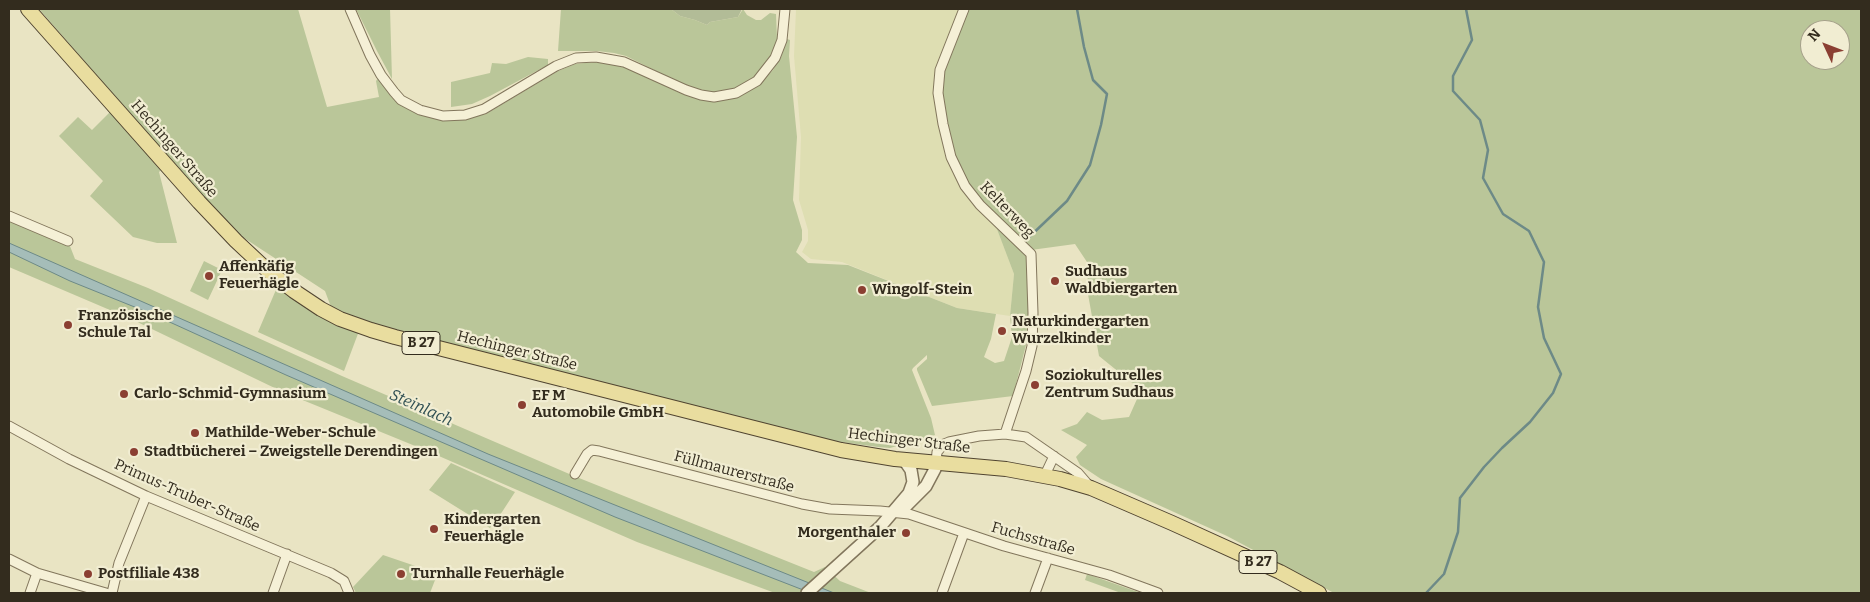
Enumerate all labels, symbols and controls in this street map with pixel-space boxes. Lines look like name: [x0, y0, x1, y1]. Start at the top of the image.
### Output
north arrow: [1800, 20, 1850, 70]
text: N: [1804, 25, 1824, 45]
street label: Hechinger Straße: [127, 97, 221, 201]
street label: Kelterweg: [976, 178, 1038, 242]
place label: Affenkäfig Feuerhägle: [219, 258, 299, 293]
place label: Sudhaus Waldbiergarten: [1065, 263, 1178, 298]
marker: Affenkäfig Feuerhägle: [203, 270, 215, 282]
marker: Sudhaus Waldbiergarten: [1049, 275, 1061, 287]
place label: Wingolf-Stein: [872, 281, 972, 299]
marker: Wingolf-Stein: [856, 284, 868, 296]
place label: Französische Schule Tal: [78, 307, 172, 342]
place label: Naturkindergarten Wurzelkinder: [1012, 313, 1149, 348]
marker: Französische Schule Tal: [62, 319, 74, 331]
marker: Naturkindergarten Wurzelkinder: [996, 325, 1008, 337]
street label: Hechinger Straße: [455, 327, 579, 375]
road number: B 27: [402, 332, 440, 354]
place label: Soziokulturelles Zentrum Sudhaus: [1045, 367, 1174, 402]
marker: Soziokulturelles Zentrum Sudhaus: [1029, 379, 1041, 391]
place label: Carlo-Schmid-Gymnasium: [134, 385, 326, 403]
water label: Steinlach: [386, 386, 456, 430]
place label: EF M Automobile GmbH: [532, 387, 664, 422]
marker: Carlo-Schmid-Gymnasium: [118, 388, 130, 400]
marker: EF M Automobile GmbH: [516, 399, 528, 411]
place label: Mathilde-Weber-Schule: [205, 424, 376, 442]
street label: Hechinger Straße: [847, 425, 971, 457]
marker: Mathilde-Weber-Schule: [189, 427, 201, 439]
place label: Stadtbücherei – Zweigstelle Derendingen: [144, 443, 438, 461]
marker: Stadtbücherei – Zweigstelle Derendingen: [128, 446, 140, 458]
street label: Füllmaurerstraße: [672, 447, 796, 497]
street label: Primus-Truber-Straße: [111, 456, 263, 536]
place label: Kindergarten Feuerhägle: [444, 511, 541, 546]
street label: Fuchsstraße: [989, 518, 1077, 560]
marker: Kindergarten Feuerhägle: [428, 523, 440, 535]
place label: Morgenthaler: [798, 524, 896, 542]
marker: Morgenthaler: [900, 527, 912, 539]
road number: B 27: [1239, 550, 1277, 574]
place label: Postfiliale 438: [98, 565, 200, 583]
place label: Turnhalle Feuerhägle: [411, 565, 564, 583]
marker: Postfiliale 438: [82, 568, 94, 580]
marker: Turnhalle Feuerhägle: [395, 568, 407, 580]

